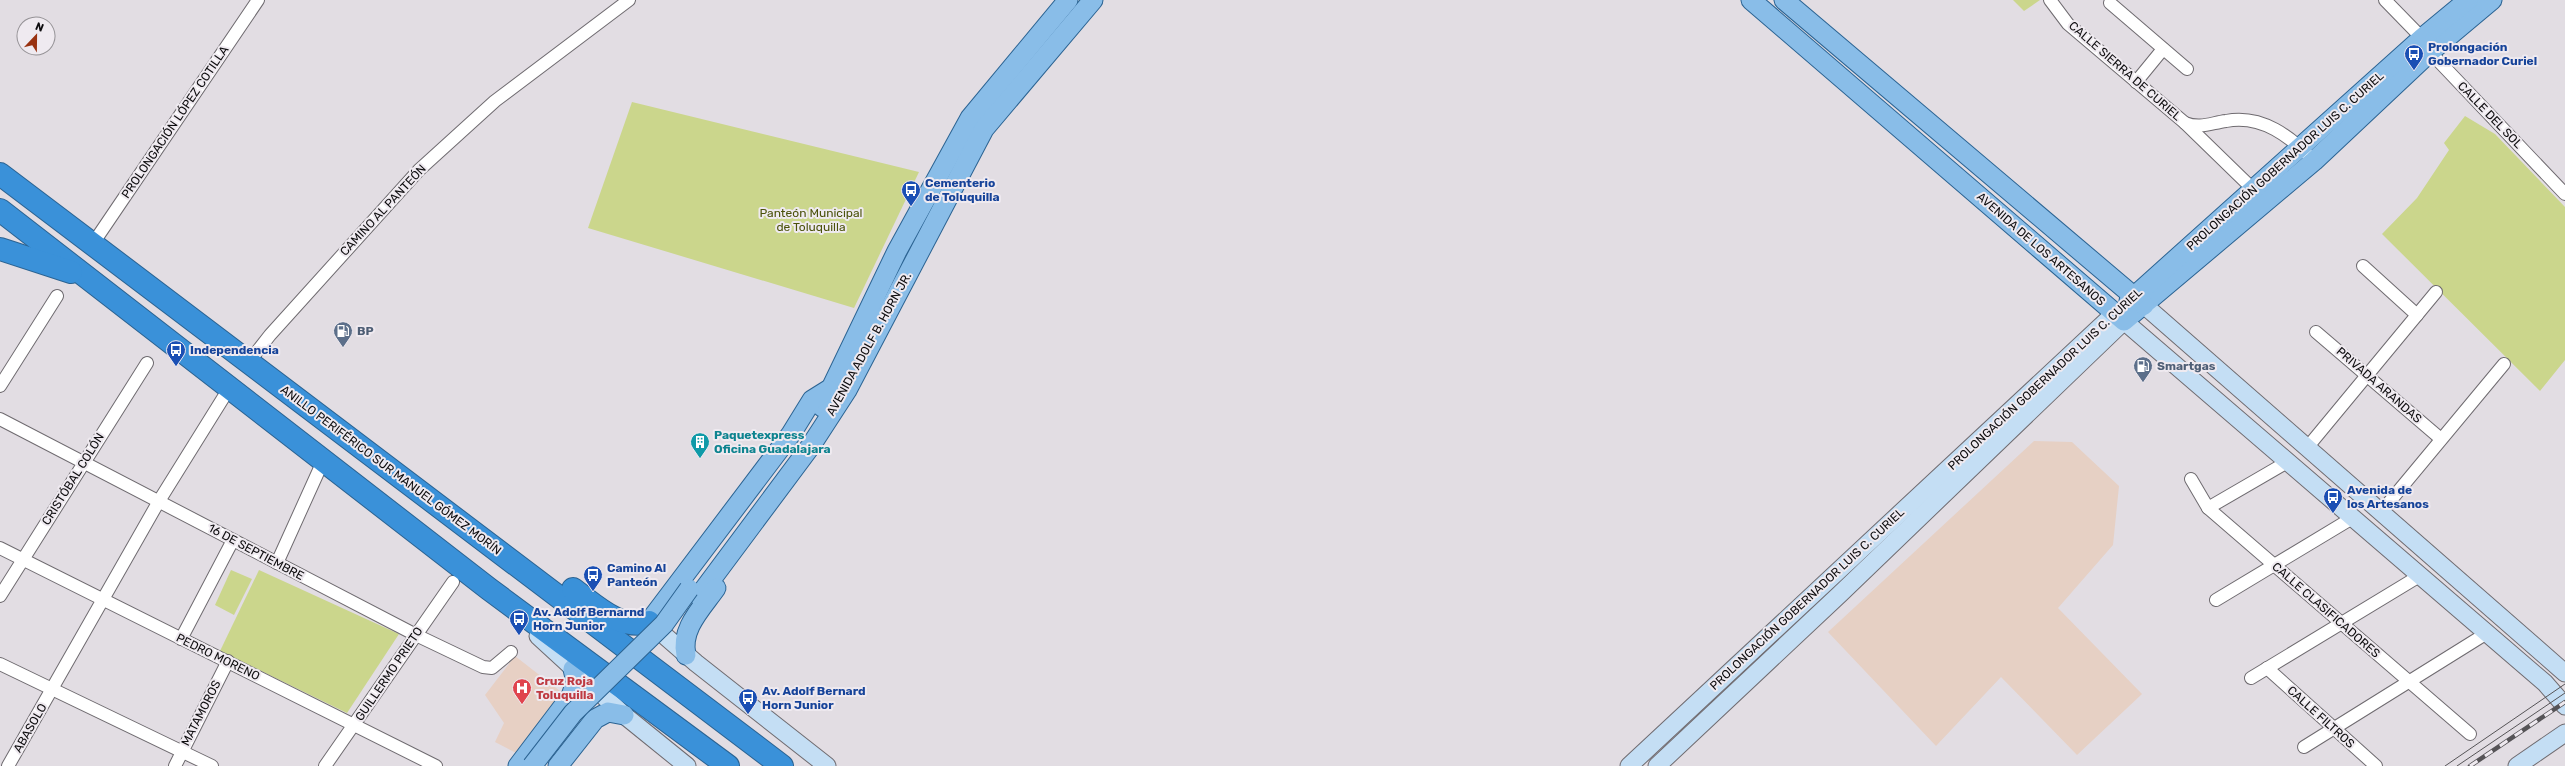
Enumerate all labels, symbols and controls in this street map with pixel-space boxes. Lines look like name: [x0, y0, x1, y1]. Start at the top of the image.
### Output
north arrow: [16, 16, 56, 56]
street label: CALLE SIERRA DE CURIEL: [2066, 18, 2184, 124]
text: N: [33, 20, 46, 35]
place label: Prolongación Gobernador Curiel: [2428, 40, 2537, 68]
street label: PROLONGACIÓN LÓPEZ COTILLA: [119, 43, 231, 201]
bus stop icon: Prolongación Gobernador Curiel: [2403, 43, 2425, 71]
street label: PROLONGACIÓN GOBERNADOR LUIS C. CURIEL: [2184, 69, 2387, 253]
street label: CALLE DEL SOL: [2455, 79, 2525, 151]
street label: CAMINO AL PANTEÓN: [337, 162, 429, 258]
place label: Cementerio de Toluquilla: [925, 176, 1000, 204]
bus stop icon: Cementerio de Toluquilla: [900, 179, 922, 207]
street label: AVENIDA DE LOS ARTESANOS: [1974, 189, 2108, 309]
park label: Panteón Municipal de Toluquilla: [759, 206, 863, 234]
street label: AVENIDA ADOLF B. HORN JR.: [824, 270, 914, 418]
street label: PROLONGACIÓN GOBERNADOR LUIS C. CURIEL: [1945, 285, 2145, 473]
fuel station icon: BP: [332, 320, 354, 348]
place label: BP: [357, 324, 374, 338]
bus stop icon: Independencia: [165, 339, 187, 367]
place label: Independencia: [190, 343, 279, 357]
street label: PRIVADA ARANDAS: [2333, 344, 2425, 426]
fuel station icon: Smartgas: [2132, 355, 2154, 383]
place label: Smartgas: [2157, 359, 2216, 373]
street label: ANILLO PERIFÉRICO SUR MANUEL GÓMEZ MORÍN: [278, 382, 504, 558]
place label: Paquetexpress Oficina Guadalajara: [714, 428, 831, 456]
street label: CRISTÓBAL COLÓN: [39, 430, 107, 528]
building icon: Paquetexpress Oficina Guadalajara: [689, 431, 711, 459]
place label: Avenida de los Artesanos: [2347, 483, 2429, 511]
bus stop icon: Avenida de los Artesanos: [2322, 486, 2344, 514]
street label: PROLONGACIÓN GOBERNADOR LUIS C. CURIEL: [1707, 505, 1907, 693]
street label: 16 DE SEPTIEMBRE: [206, 521, 306, 583]
street label: CALLE CLASIFICADORES: [2269, 559, 2383, 661]
place label: Camino Al Panteón: [607, 561, 666, 589]
bus stop icon: Camino Al Panteón: [582, 564, 604, 592]
place label: Av. Adolf Bernarnd Horn Junior: [533, 605, 644, 633]
bus stop icon: Av. Adolf Bernarnd Horn Junior: [508, 608, 530, 636]
street label: GUILLERMO PRIETO: [352, 624, 426, 724]
street label: PEDRO MORENO: [174, 631, 262, 683]
place label: Cruz Roja Toluquilla: [536, 674, 594, 702]
hospital icon: Cruz Roja Toluquilla: [511, 677, 533, 705]
street label: MATAMOROS: [178, 678, 224, 748]
street label: CALLE FILTROS: [2284, 683, 2358, 751]
place label: Av. Adolf Bernard Horn Junior: [762, 684, 866, 712]
bus stop icon: Av. Adolf Bernard Horn Junior: [737, 687, 759, 715]
street label: ABASOLO: [10, 701, 50, 755]

